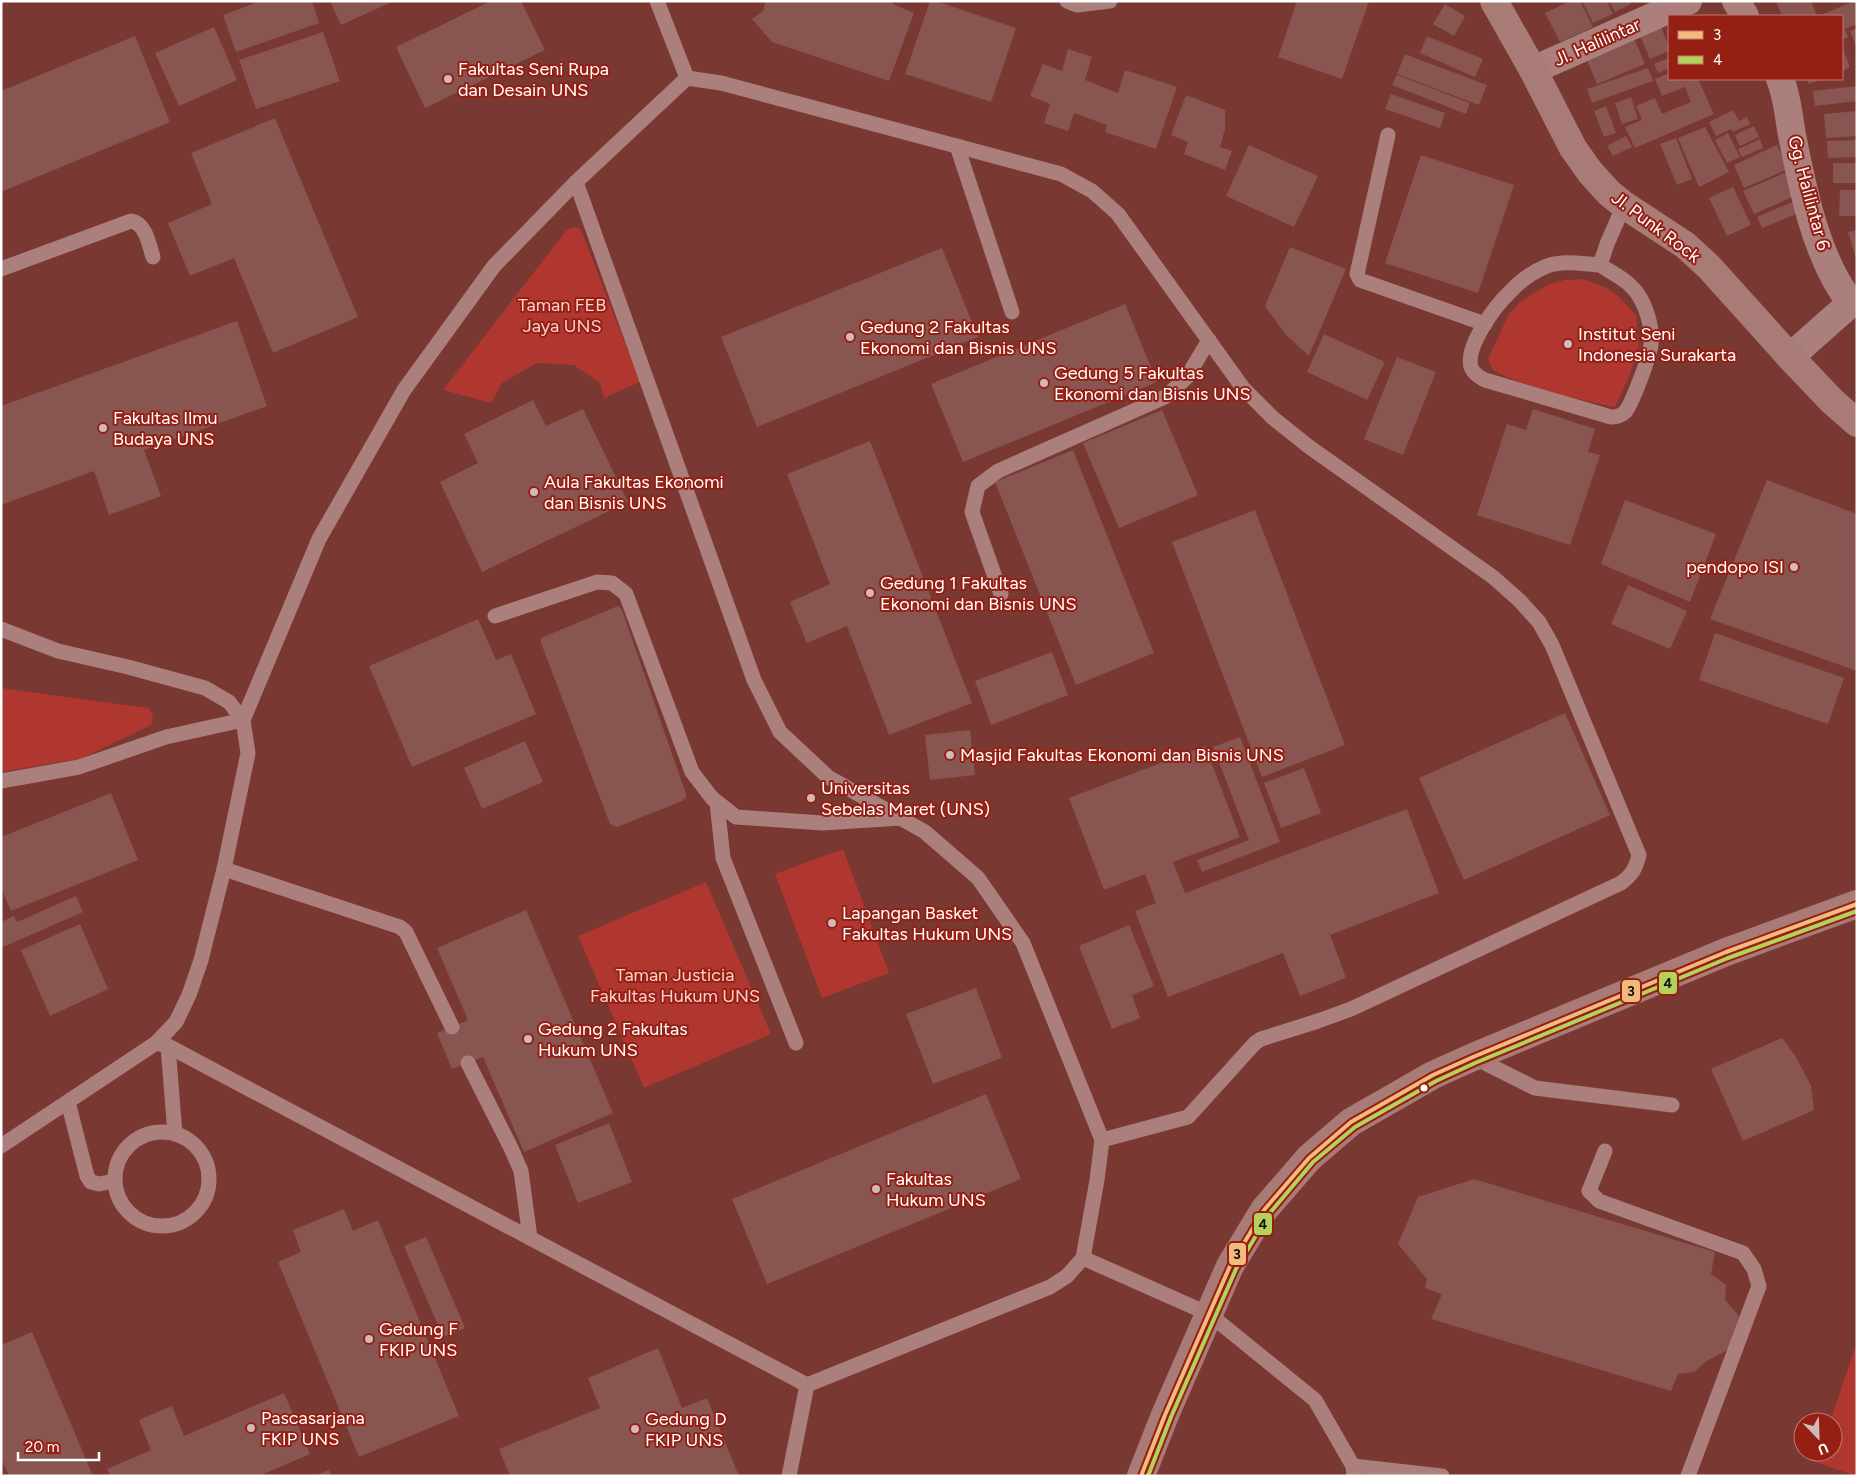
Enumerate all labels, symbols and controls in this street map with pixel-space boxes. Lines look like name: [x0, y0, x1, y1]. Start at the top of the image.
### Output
street label: Jl. Halilintar: [1550, 13, 1644, 71]
legend: [1668, 15, 1843, 80]
text: 3: [1713, 26, 1721, 44]
text: 4: [1713, 51, 1722, 69]
place label: Fakultas Seni Rupa dan Desain UNS: [458, 58, 609, 101]
marker: Fakultas Seni Rupa dan Desain UNS: [442, 73, 454, 85]
street label: Gg. Halilintar 6: [1783, 133, 1835, 253]
street label: Jl. Punk Rock: [1607, 187, 1705, 268]
park label: Taman FEB Jaya UNS: [518, 294, 606, 337]
place label: Gedung 2 Fakultas Ekonomi dan Bisnis UNS: [860, 316, 1057, 359]
place label: Institut Seni Indonesia Surakarta: [1578, 323, 1736, 366]
marker: Gedung 2 Fakultas Ekonomi dan Bisnis UNS: [844, 331, 856, 343]
marker: Institut Seni Indonesia Surakarta: [1562, 338, 1574, 350]
place label: Gedung 5 Fakultas Ekonomi dan Bisnis UNS: [1054, 362, 1251, 405]
marker: Gedung 5 Fakultas Ekonomi dan Bisnis UNS: [1038, 377, 1050, 389]
place label: Fakultas Ilmu Budaya UNS: [113, 407, 218, 450]
marker: Fakultas Ilmu Budaya UNS: [97, 422, 109, 434]
place label: Aula Fakultas Ekonomi dan Bisnis UNS: [544, 471, 724, 514]
marker: Aula Fakultas Ekonomi dan Bisnis UNS: [528, 486, 540, 498]
place label: pendopo ISI: [1686, 556, 1784, 578]
marker: pendopo ISI: [1788, 561, 1800, 573]
place label: Gedung 1 Fakultas Ekonomi dan Bisnis UNS: [880, 572, 1077, 615]
marker: Gedung 1 Fakultas Ekonomi dan Bisnis UNS: [864, 587, 876, 599]
place label: Masjid Fakultas Ekonomi dan Bisnis UNS: [960, 744, 1284, 766]
marker: Masjid Fakultas Ekonomi dan Bisnis UNS: [944, 749, 956, 761]
place label: Universitas Sebelas Maret (UNS): [821, 777, 990, 820]
marker: Universitas Sebelas Maret (UNS): [805, 792, 817, 804]
place label: Lapangan Basket Fakultas Hukum UNS: [842, 902, 1012, 945]
marker: Lapangan Basket Fakultas Hukum UNS: [826, 917, 838, 929]
park label: Taman Justicia Fakultas Hukum UNS: [590, 964, 760, 1007]
line badge: 4: [1658, 971, 1678, 995]
text: 4: [1664, 975, 1673, 992]
line badge: 3: [1621, 979, 1641, 1003]
text: 3: [1627, 983, 1635, 1000]
place label: Gedung 2 Fakultas Hukum UNS: [538, 1018, 688, 1061]
marker: Gedung 2 Fakultas Hukum UNS: [522, 1033, 534, 1045]
unlabelled marker: [1419, 1083, 1429, 1093]
place label: Fakultas Hukum UNS: [886, 1168, 986, 1211]
marker: Fakultas Hukum UNS: [870, 1183, 882, 1195]
line badge: 4: [1253, 1212, 1273, 1236]
text: 4: [1259, 1216, 1268, 1233]
line badge: 3: [1228, 1242, 1247, 1266]
text: 3: [1233, 1246, 1241, 1263]
place label: Gedung F FKIP UNS: [379, 1318, 458, 1361]
marker: Gedung F FKIP UNS: [363, 1333, 375, 1345]
place label: Pascasarjana FKIP UNS: [261, 1407, 365, 1450]
place label: Gedung D FKIP UNS: [645, 1408, 727, 1451]
north arrow: [1793, 1412, 1843, 1462]
marker: Pascasarjana FKIP UNS: [245, 1422, 257, 1434]
marker: Gedung D FKIP UNS: [629, 1423, 641, 1435]
scale bar: [18, 1430, 99, 1462]
text: 20 m: [25, 1438, 59, 1456]
text: U: [1815, 1439, 1831, 1458]

